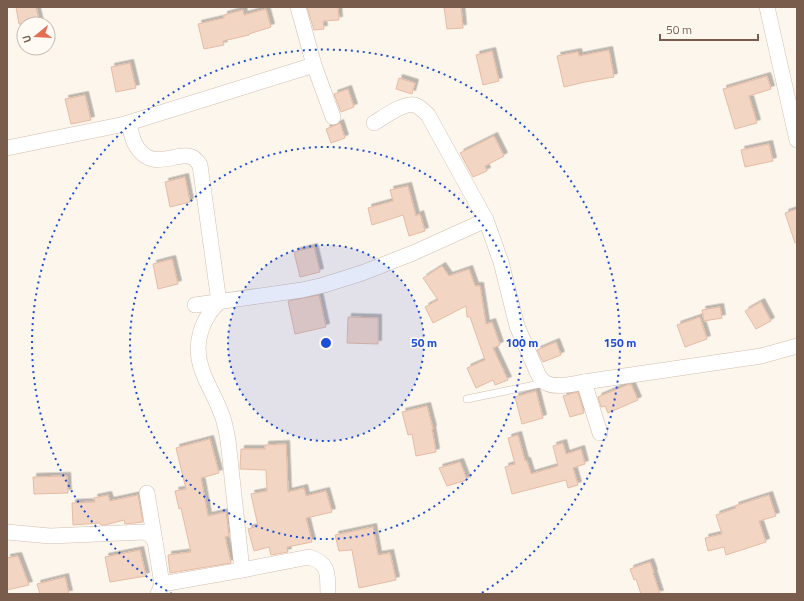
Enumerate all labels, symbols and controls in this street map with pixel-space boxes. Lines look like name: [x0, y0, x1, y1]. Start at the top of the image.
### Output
north arrow: [16, 16, 56, 56]
scale bar: [660, 16, 758, 42]
text: 50 m: [666, 20, 692, 39]
text: U: [18, 33, 35, 45]
text: 50 m: [411, 333, 437, 352]
text: 100 m: [506, 333, 538, 352]
text: 150 m: [604, 333, 636, 352]
centre of rings: [319, 336, 333, 350]

